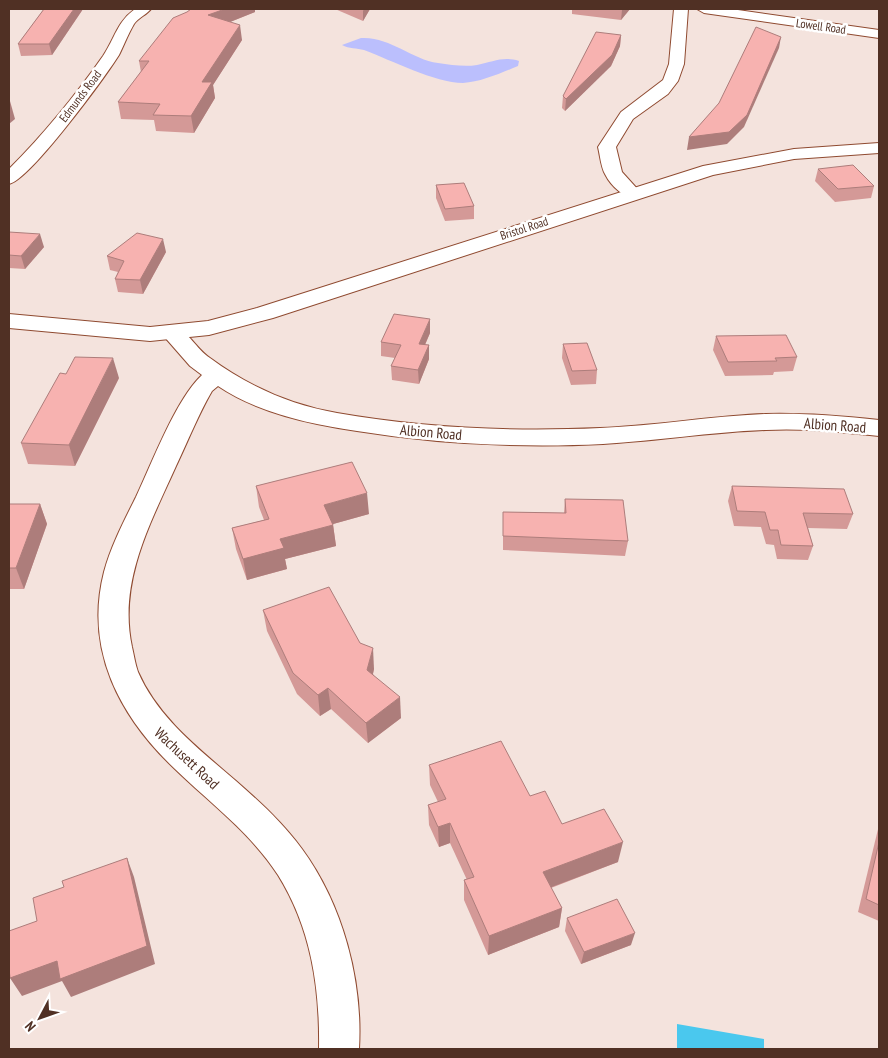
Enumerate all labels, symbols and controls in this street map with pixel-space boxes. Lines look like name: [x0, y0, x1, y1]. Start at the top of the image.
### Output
street label: Lowell Road: [795, 15, 847, 37]
street label: Edmunds Road: [56, 67, 104, 125]
street label: Bristol Road: [498, 213, 550, 243]
street label: Albion Road: [803, 413, 867, 437]
street label: Albion Road: [399, 420, 463, 444]
street label: Wachusett Road: [150, 723, 224, 793]
north arrow: [15, 993, 65, 1043]
text: N: [21, 1018, 39, 1035]

